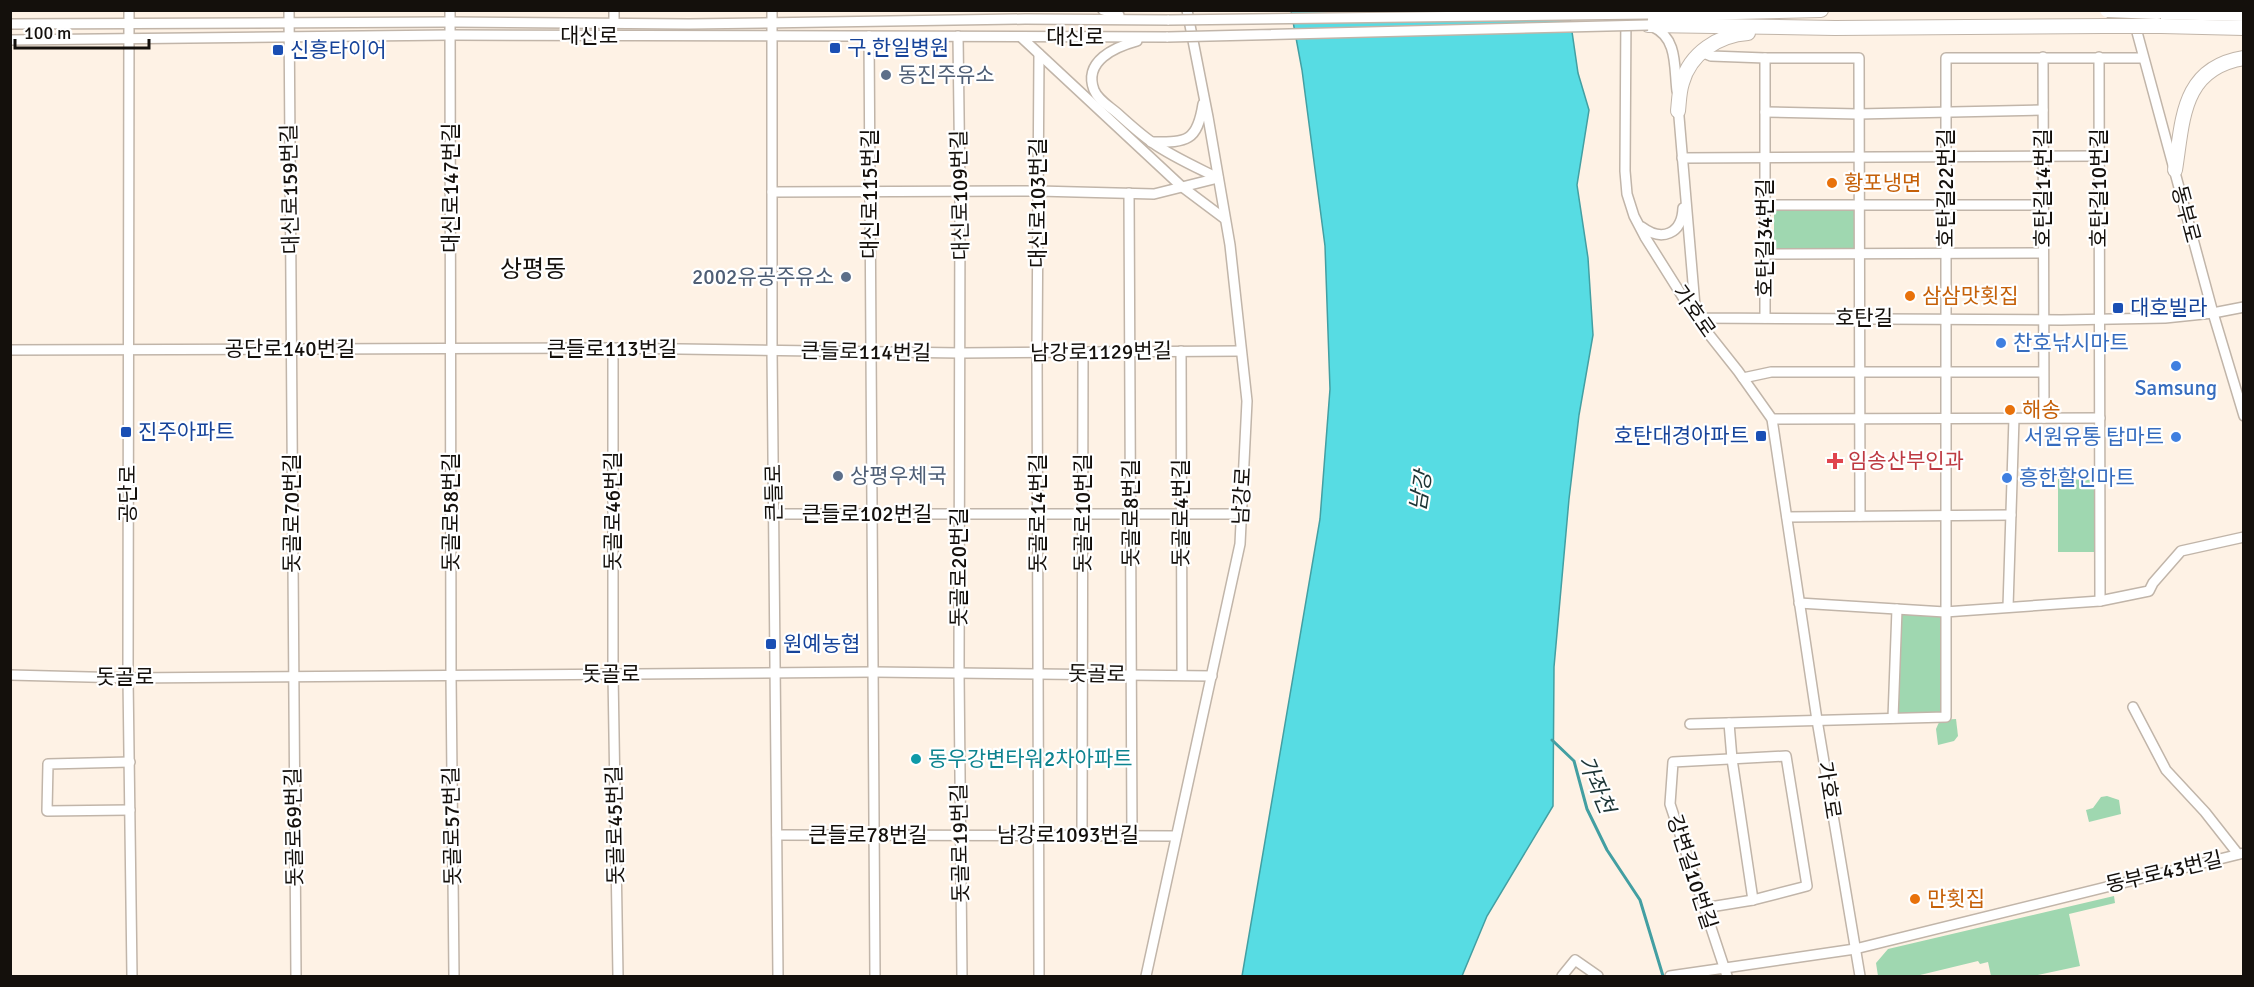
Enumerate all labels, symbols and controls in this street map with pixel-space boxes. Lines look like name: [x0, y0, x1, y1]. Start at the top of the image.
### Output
scale bar: [15, 12, 148, 50]
text: 100 m: [24, 22, 71, 44]
street label: 대신로: [560, 23, 618, 49]
street label: 대신로: [1046, 24, 1104, 50]
place label: 구.한일병원: [847, 35, 949, 61]
place label: 신흥타이어: [290, 37, 387, 63]
marker: 구.한일병원: [828, 41, 842, 55]
marker: 신흥타이어: [271, 43, 285, 57]
place label: 동진주유소: [898, 62, 995, 88]
marker: 동진주유소: [879, 68, 893, 82]
street label: 대신로159번길: [276, 123, 304, 255]
street label: 대신로147번길: [438, 123, 464, 253]
street label: 호탄길22번길: [1933, 128, 1959, 248]
street label: 호탄길14번길: [2030, 128, 2056, 248]
street label: 호탄길10번길: [2086, 128, 2112, 248]
street label: 대신로115번길: [857, 129, 883, 259]
street label: 대신로109번길: [946, 129, 974, 261]
street label: 대신로103번길: [1025, 138, 1051, 268]
place label: 황포냉면: [1844, 170, 1921, 196]
marker: 황포냉면: [1825, 176, 1839, 190]
street label: 호탄길34번길: [1752, 178, 1778, 298]
street label: 동부로: [2166, 183, 2206, 245]
district label: 상평동: [500, 254, 566, 284]
place label: 2002유공주유소: [692, 264, 834, 290]
marker: 2002유공주유소: [839, 270, 853, 284]
street label: 가호로: [1667, 280, 1721, 342]
place label: 삼삼맛횟집: [1922, 283, 2019, 309]
marker: 삼삼맛횟집: [1903, 289, 1917, 303]
place label: 대호빌라: [2130, 295, 2207, 321]
marker: 대호빌라: [2111, 301, 2125, 315]
street label: 호탄길: [1835, 305, 1893, 331]
place label: 찬호낚시마트: [2013, 330, 2129, 356]
street label: 공단로140번길: [225, 336, 355, 362]
street label: 큰들로113번길: [547, 336, 677, 362]
marker: 찬호낚시마트: [1994, 336, 2008, 350]
street label: 큰들로114번길: [800, 338, 932, 366]
street label: 남강로1129번길: [1030, 338, 1172, 366]
marker: Samsung: [2169, 359, 2183, 373]
place label: Samsung: [2135, 375, 2217, 401]
place label: 해송: [2022, 397, 2061, 423]
marker: 해송: [2003, 403, 2017, 417]
place label: 진주아파트: [138, 419, 235, 445]
place label: 호탄대경아파트: [1614, 423, 1749, 449]
place label: 서원유통 탑마트: [2024, 424, 2164, 450]
marker: 진주아파트: [119, 425, 133, 439]
marker: 호탄대경아파트: [1754, 429, 1768, 443]
marker: 서원유통 탑마트: [2169, 430, 2183, 444]
place label: 임송산부인과: [1848, 448, 1964, 474]
street label: 돗골로46번길: [600, 451, 626, 571]
street label: 돗골로58번길: [438, 452, 464, 572]
marker: 임송산부인과: [1826, 452, 1844, 470]
street label: 돗골로70번길: [279, 453, 305, 573]
street label: 돗골로14번길: [1025, 453, 1051, 573]
street label: 돗골로10번길: [1070, 453, 1096, 573]
street label: 돗골로8번길: [1118, 459, 1144, 567]
street label: 돗골로4번길: [1168, 459, 1194, 567]
place label: 상평우체국: [850, 463, 947, 489]
street label: 큰들로: [760, 464, 788, 522]
street label: 공단로: [115, 465, 141, 523]
place label: 흥한할인마트: [2019, 465, 2135, 491]
street label: 남강로: [1228, 466, 1256, 526]
water label: 남강: [1404, 466, 1437, 513]
marker: 상평우체국: [831, 469, 845, 483]
marker: 흥한할인마트: [2000, 471, 2014, 485]
street label: 큰들로102번길: [802, 501, 932, 527]
street label: 돗골로20번길: [946, 507, 972, 627]
place label: 원예농협: [783, 631, 860, 657]
marker: 원예농협: [764, 637, 778, 651]
street label: 돗골로: [1068, 660, 1126, 688]
street label: 돗골로: [582, 661, 640, 687]
street label: 돗골로: [96, 664, 154, 690]
place label: 동우강변타워2차아파트: [928, 746, 1133, 772]
water label: 가좌천: [1572, 751, 1622, 820]
marker: 동우강변타워2차아파트: [909, 752, 923, 766]
street label: 가호로: [1812, 759, 1846, 821]
street label: 돗골로45번길: [601, 765, 629, 885]
street label: 돗골로57번길: [438, 766, 466, 886]
street label: 돗골로69번길: [280, 767, 308, 887]
street label: 돗골로19번길: [946, 783, 974, 903]
street label: 강변길10번길: [1661, 811, 1723, 933]
street label: 큰들로78번길: [808, 822, 928, 848]
street label: 남강로1093번길: [997, 822, 1139, 848]
street label: 동부로43번길: [2103, 846, 2225, 898]
place label: 만횟집: [1927, 886, 1985, 912]
marker: 만횟집: [1908, 892, 1922, 906]

